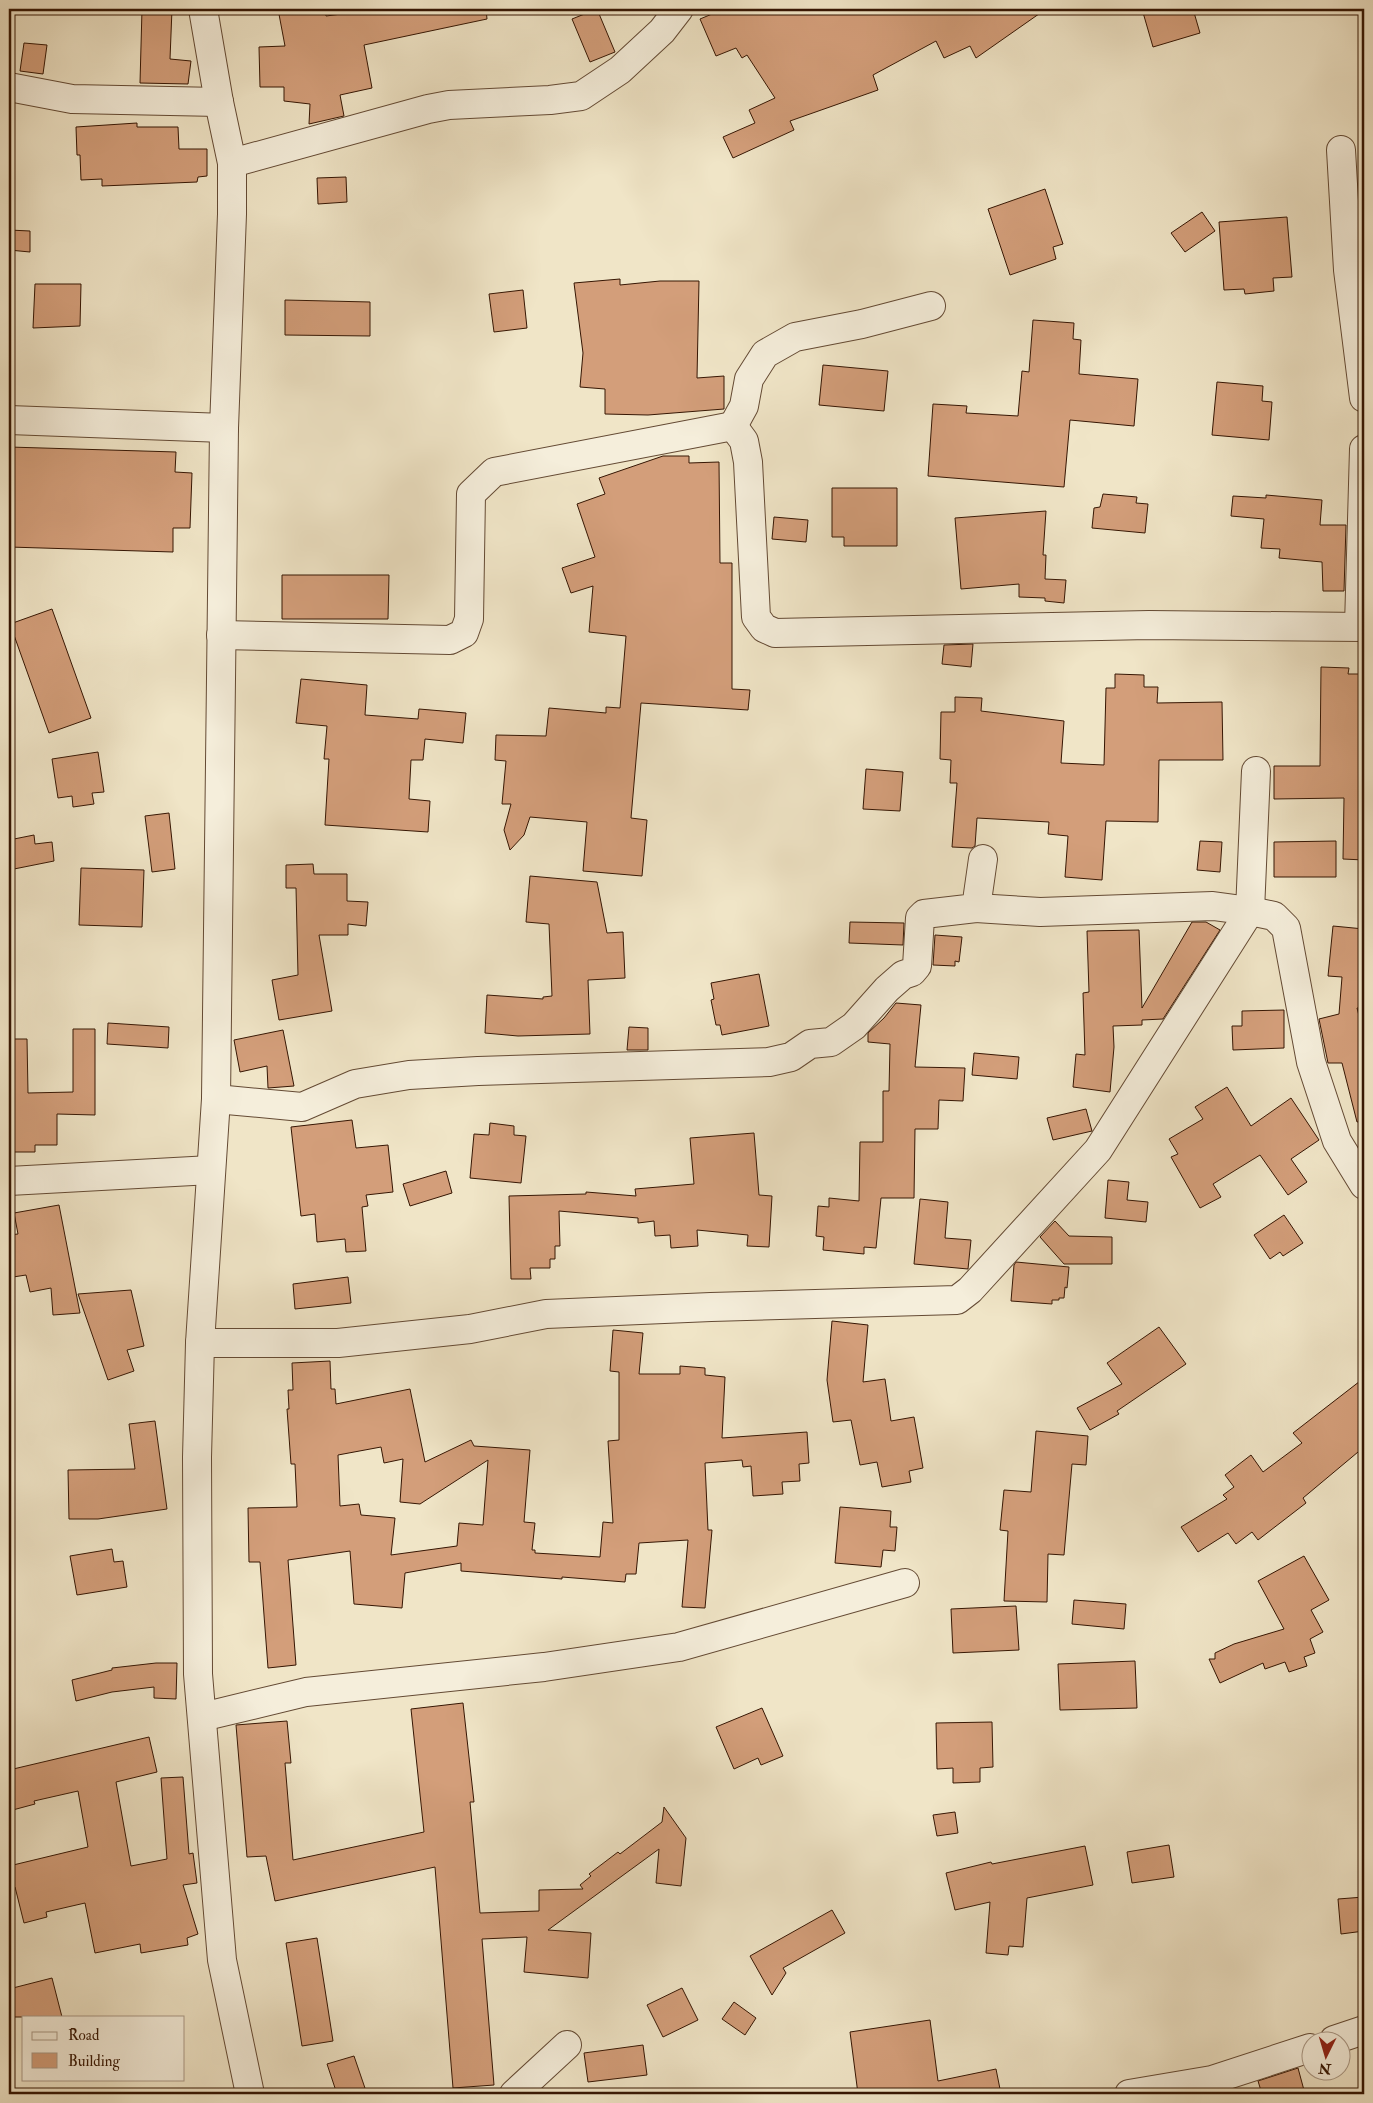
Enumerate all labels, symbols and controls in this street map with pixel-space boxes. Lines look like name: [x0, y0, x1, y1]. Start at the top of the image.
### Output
legend: [22, 2016, 185, 2080]
text: Road: [68, 2026, 100, 2045]
north arrow: [1300, 2030, 1350, 2080]
text: Building: [68, 2052, 120, 2071]
text: N: [1317, 2059, 1333, 2078]

